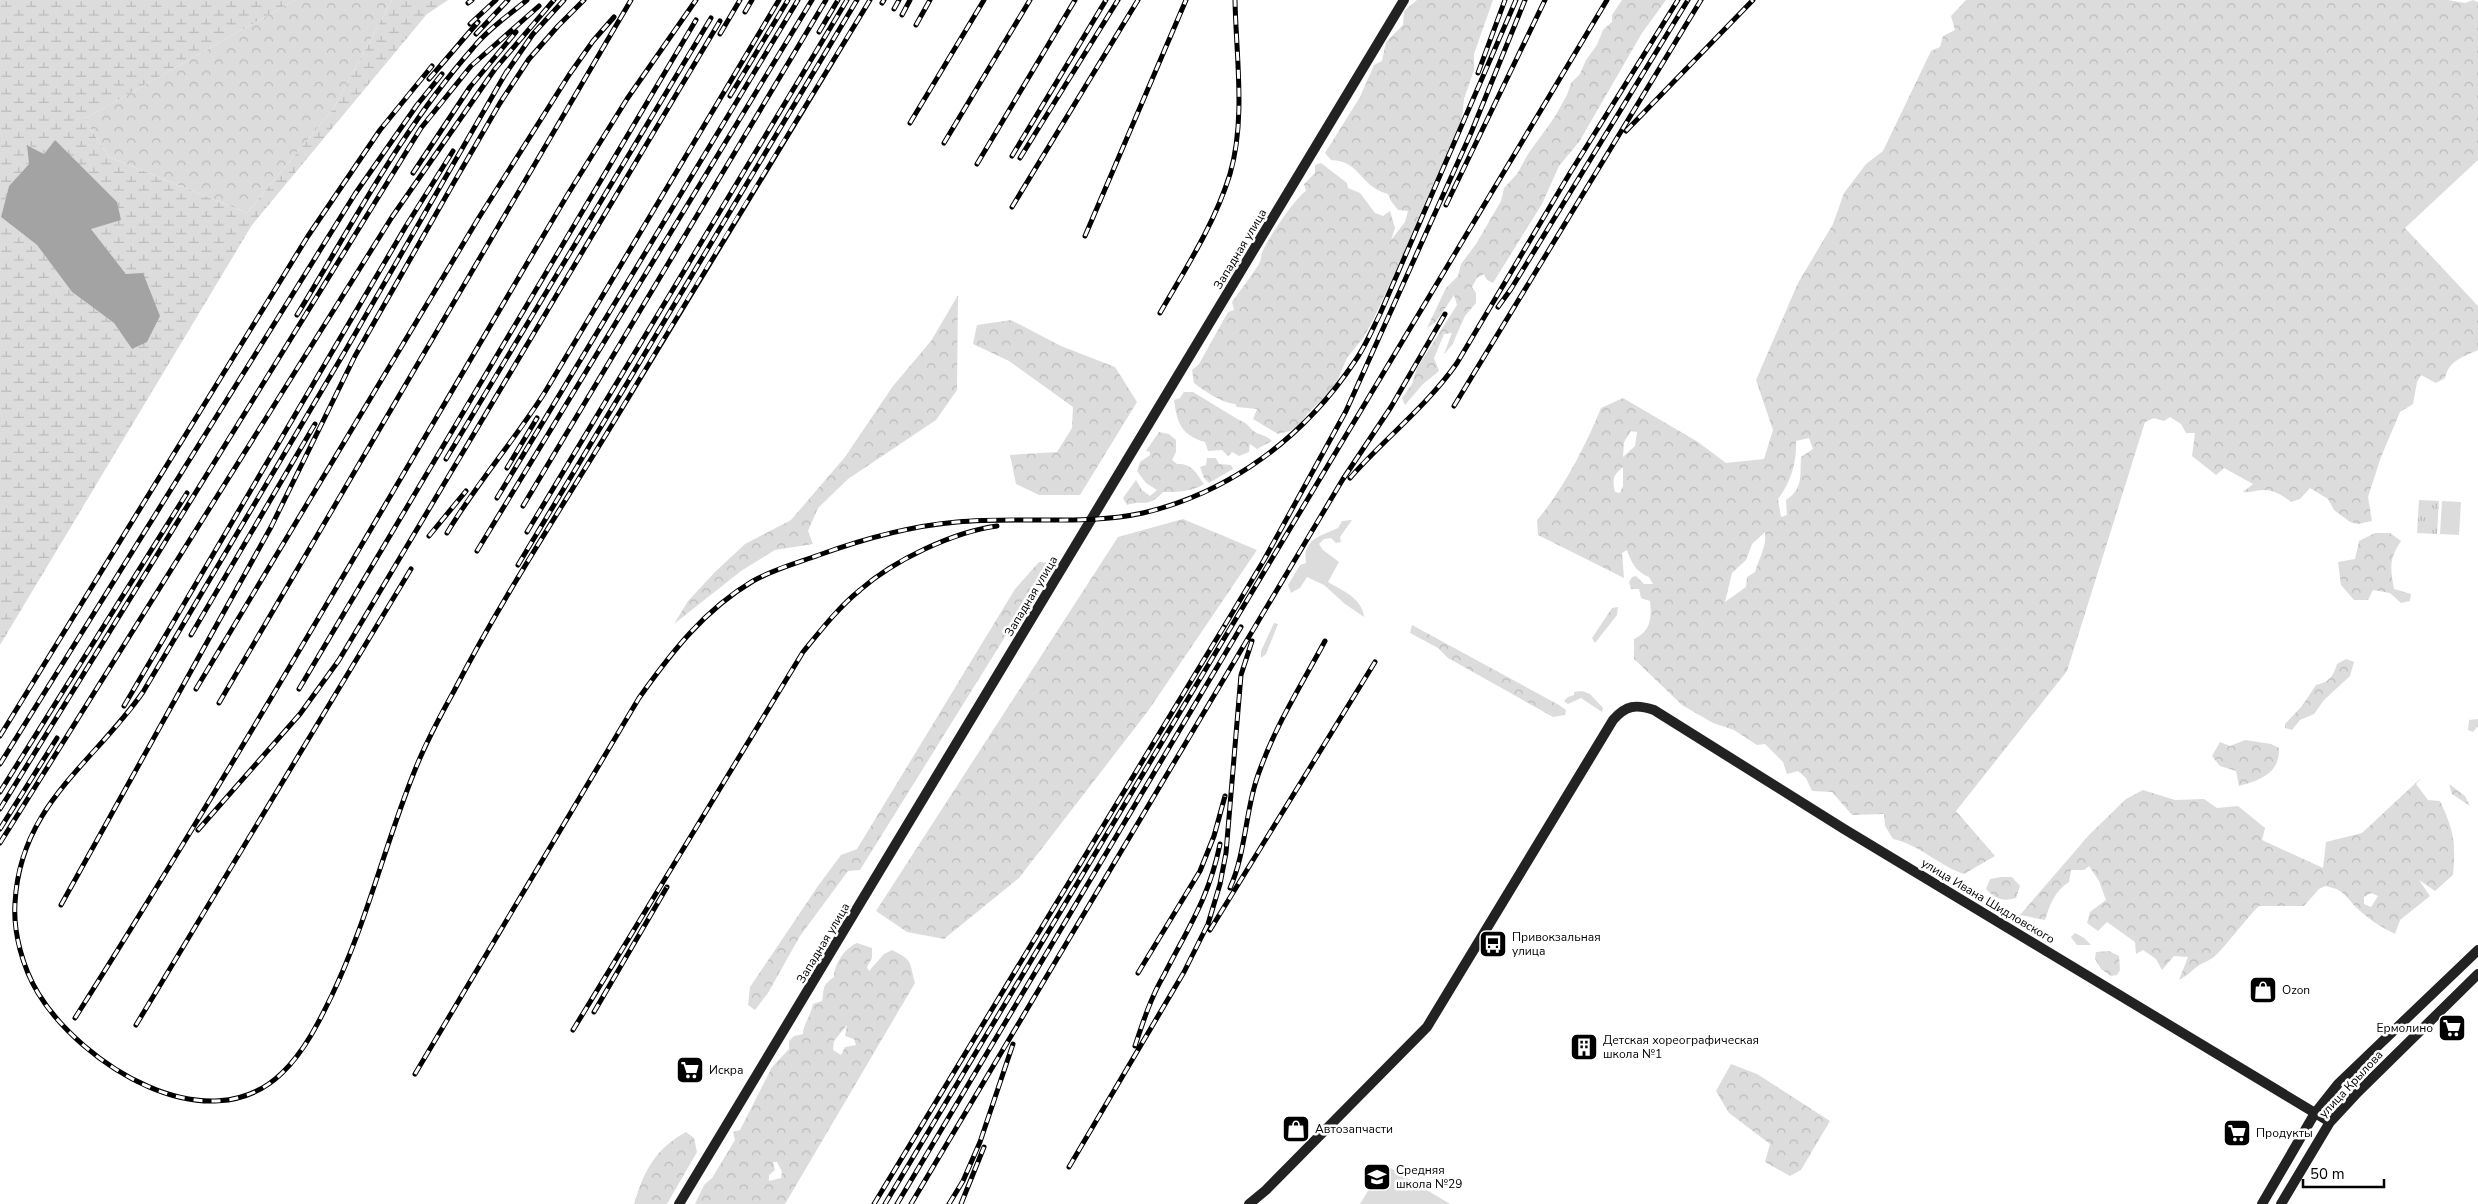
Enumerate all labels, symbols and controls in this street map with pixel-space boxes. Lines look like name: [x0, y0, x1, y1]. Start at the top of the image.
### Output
street label: Западная улица: [1210, 206, 1270, 292]
street label: Западная улица: [1001, 553, 1061, 639]
street label: улица Ивана Шидловского: [1918, 855, 2058, 947]
street label: Западная улица: [793, 900, 853, 986]
bus stop icon: Привокзальная улица: [1478, 929, 1508, 959]
place label: Привокзальная улица: [1512, 929, 1601, 959]
shop icon: Ozon: [2248, 975, 2278, 1005]
place label: Ozon: [2282, 982, 2310, 998]
supermarket icon: Ермолино: [2437, 1013, 2467, 1043]
place label: Ермолино: [2377, 1020, 2433, 1036]
building icon: Детская хореографическая школа №1: [1569, 1032, 1599, 1062]
place label: Детская хореографическая школа №1: [1603, 1032, 1759, 1062]
street label: улица Крылова: [2316, 1047, 2386, 1121]
supermarket icon: Искра: [675, 1055, 705, 1085]
place label: Искра: [709, 1062, 743, 1078]
shop icon: Автозапчасти: [1281, 1114, 1311, 1144]
supermarket icon: Продукты: [2222, 1118, 2252, 1148]
place label: Автозапчасти: [1315, 1121, 1393, 1137]
place label: Продукты: [2256, 1125, 2313, 1141]
scale bar: [2303, 1156, 2384, 1188]
school or university icon: Средняя школа №29: [1362, 1162, 1392, 1192]
place label: Средняя школа №29: [1396, 1162, 1462, 1192]
text: 50 m: [2310, 1164, 2345, 1184]

